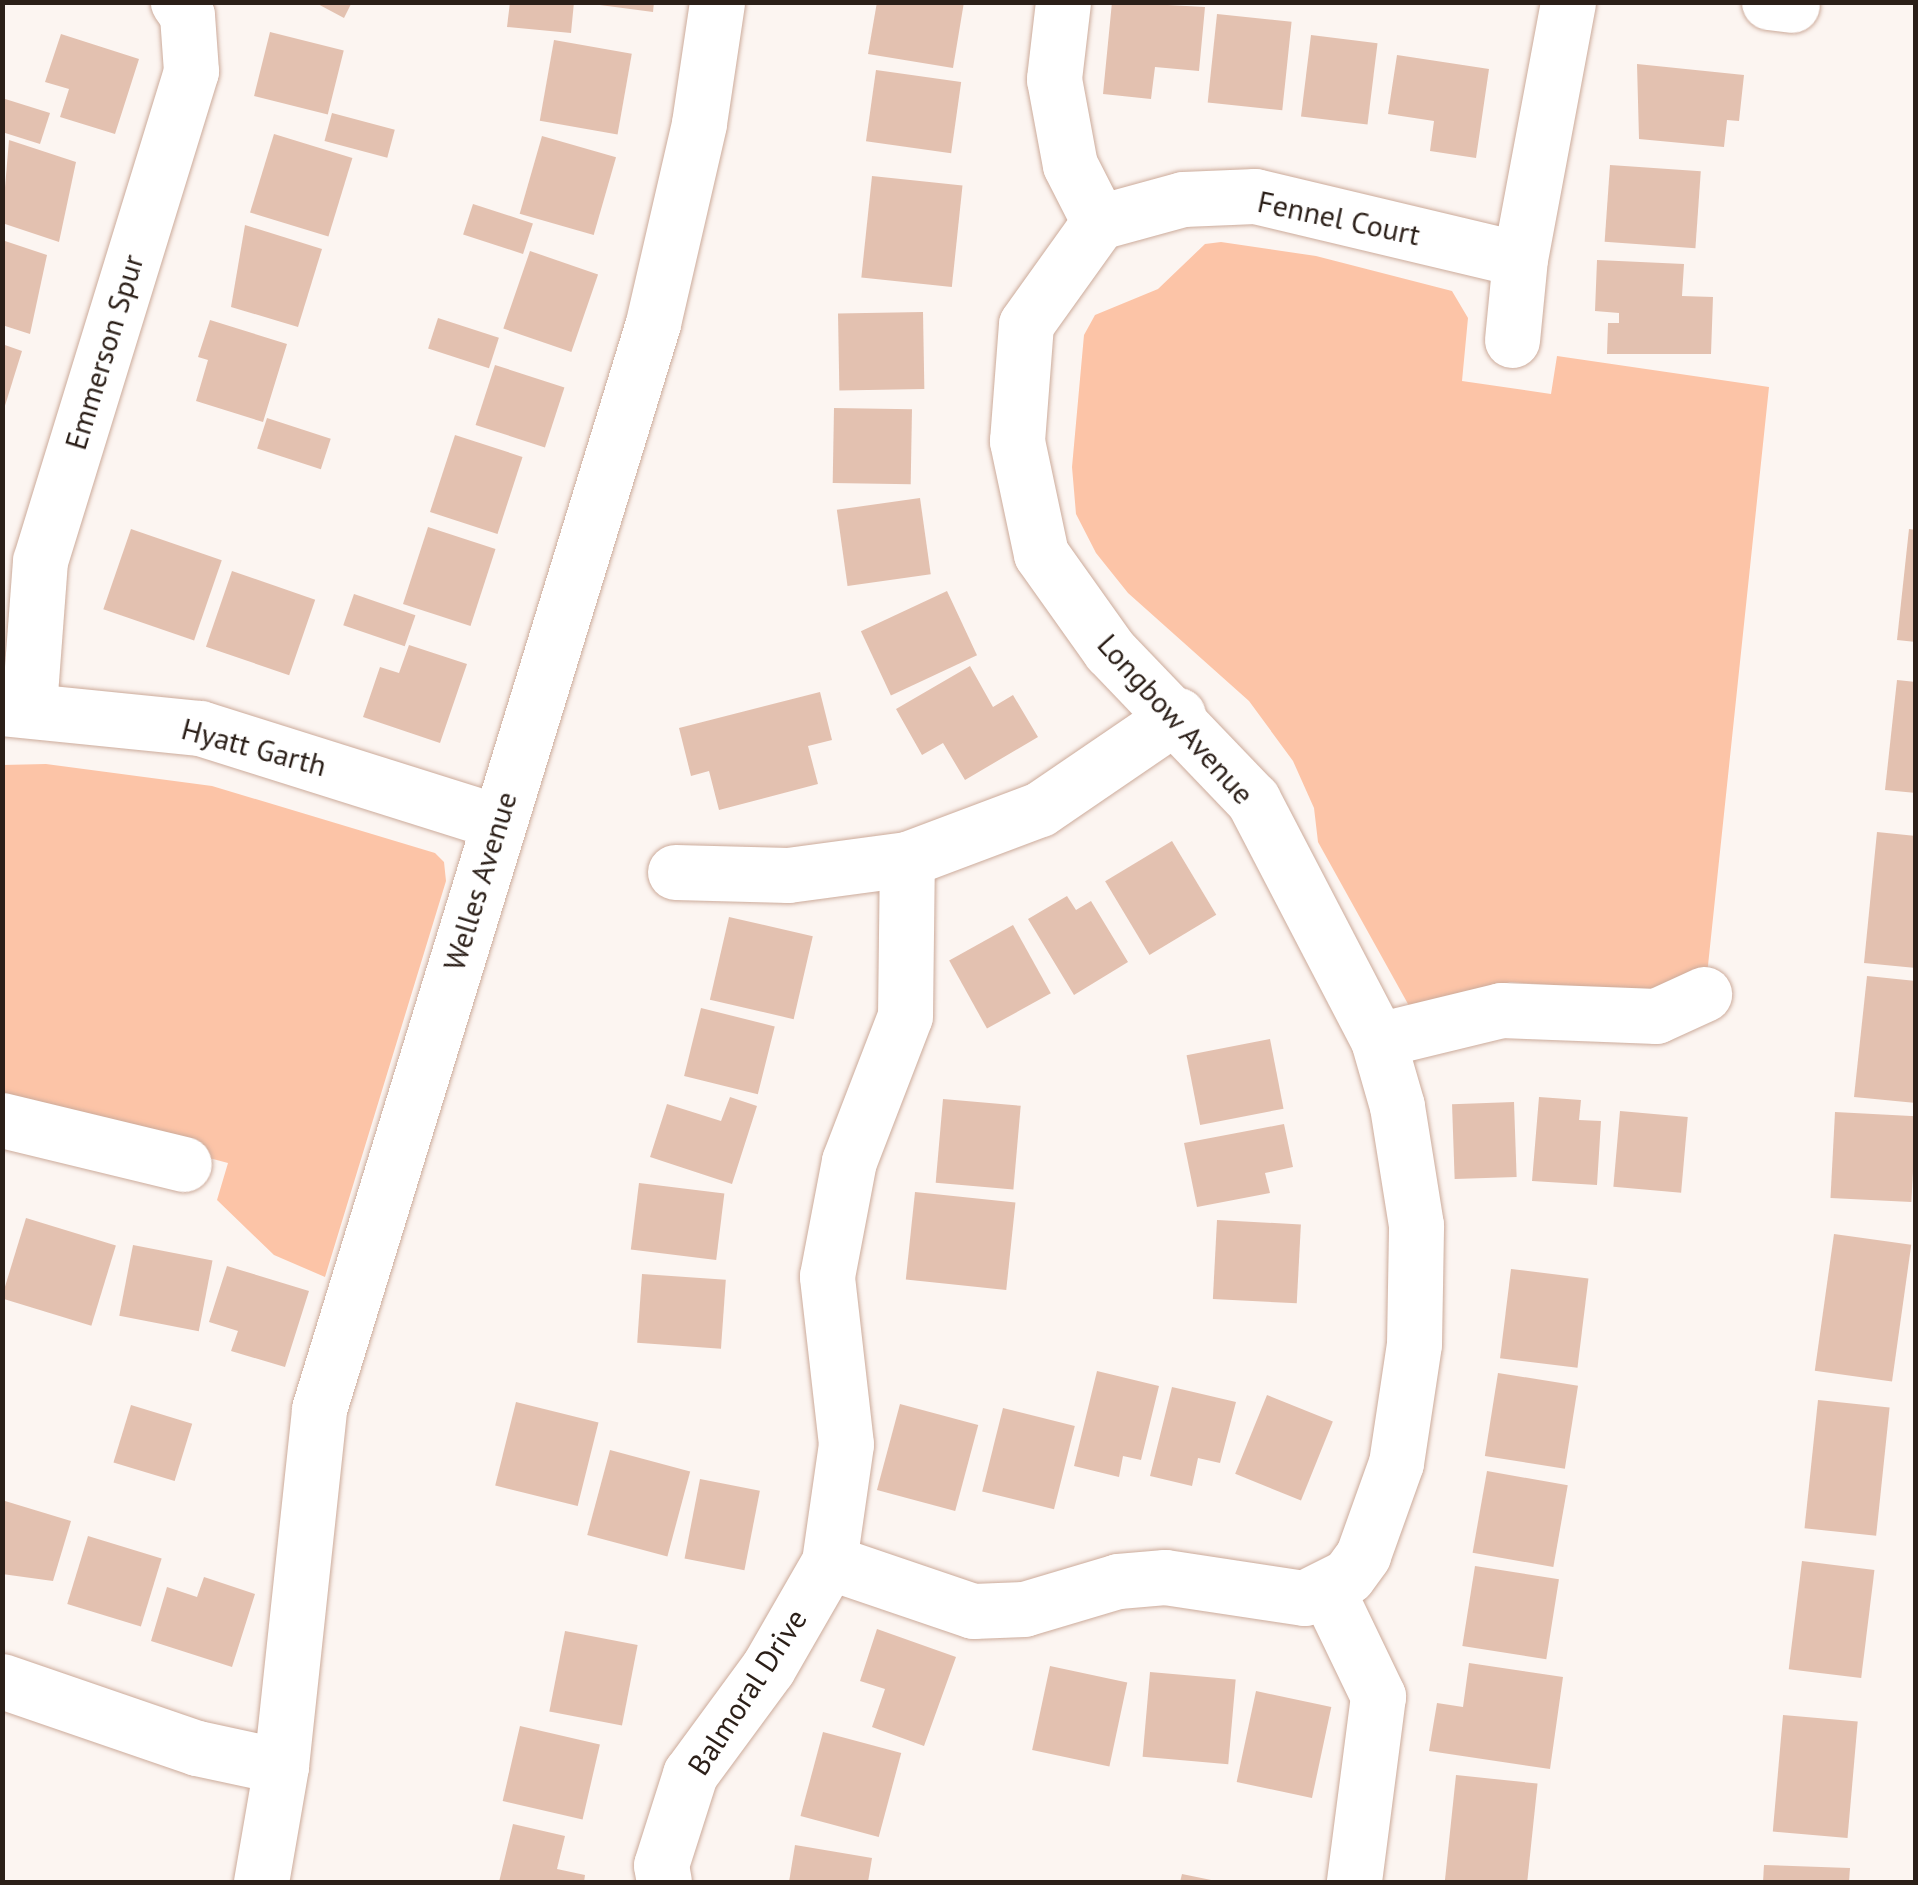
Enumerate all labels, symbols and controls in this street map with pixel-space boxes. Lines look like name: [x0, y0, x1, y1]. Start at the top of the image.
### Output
street label: Fennel Court: [1254, 183, 1424, 253]
street label: Emmerson Spur: [57, 250, 151, 454]
street label: Longbow Avenue: [1090, 626, 1262, 812]
street label: Hyatt Garth: [178, 710, 330, 784]
street label: Welles Avenue: [436, 787, 524, 975]
street label: Balmoral Drive: [680, 1602, 814, 1782]

